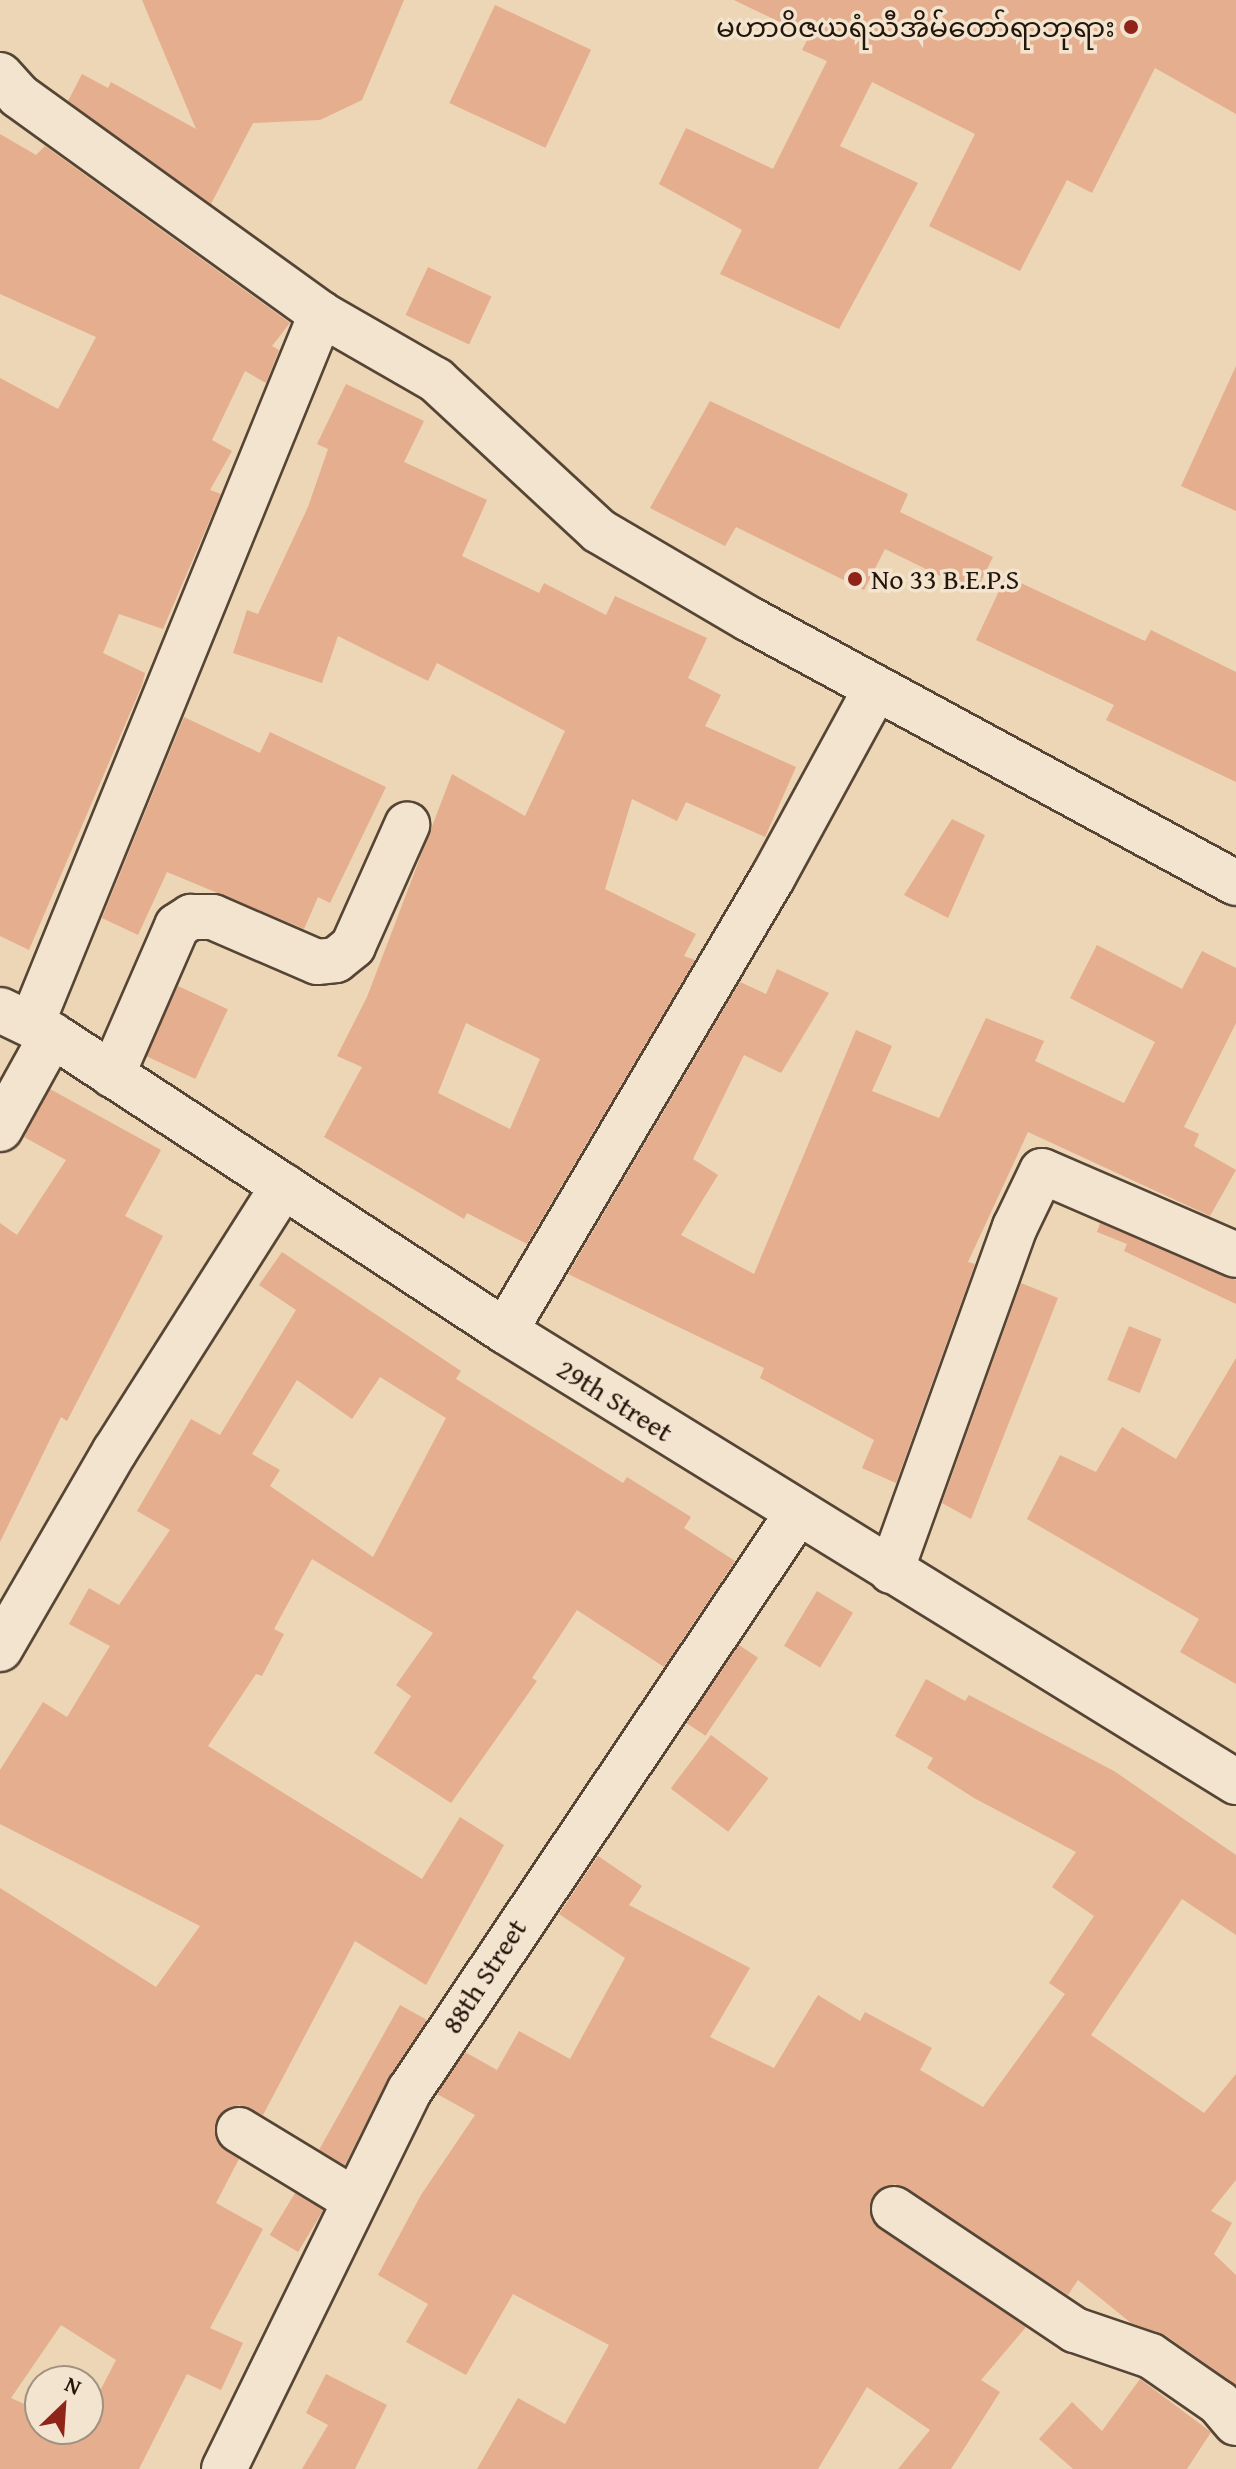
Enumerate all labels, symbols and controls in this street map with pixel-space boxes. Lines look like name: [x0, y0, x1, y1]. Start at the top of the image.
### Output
place label: မဟာဝိဇယရံသီအိမ်တော်ရာဘုရား: [716, 10, 1115, 44]
marker: မဟာဝိဇယရံသီအိမ်တော်ရာဘုရား: [1122, 18, 1140, 36]
place label: No 33 B.E.P.S: [871, 562, 1019, 596]
marker: No 33 B.E.P.S: [846, 570, 864, 588]
street label: 29th Street: [551, 1351, 679, 1449]
street label: 88th Street: [435, 1913, 533, 2039]
north arrow: [24, 2365, 104, 2445]
text: N: [60, 2367, 87, 2403]

